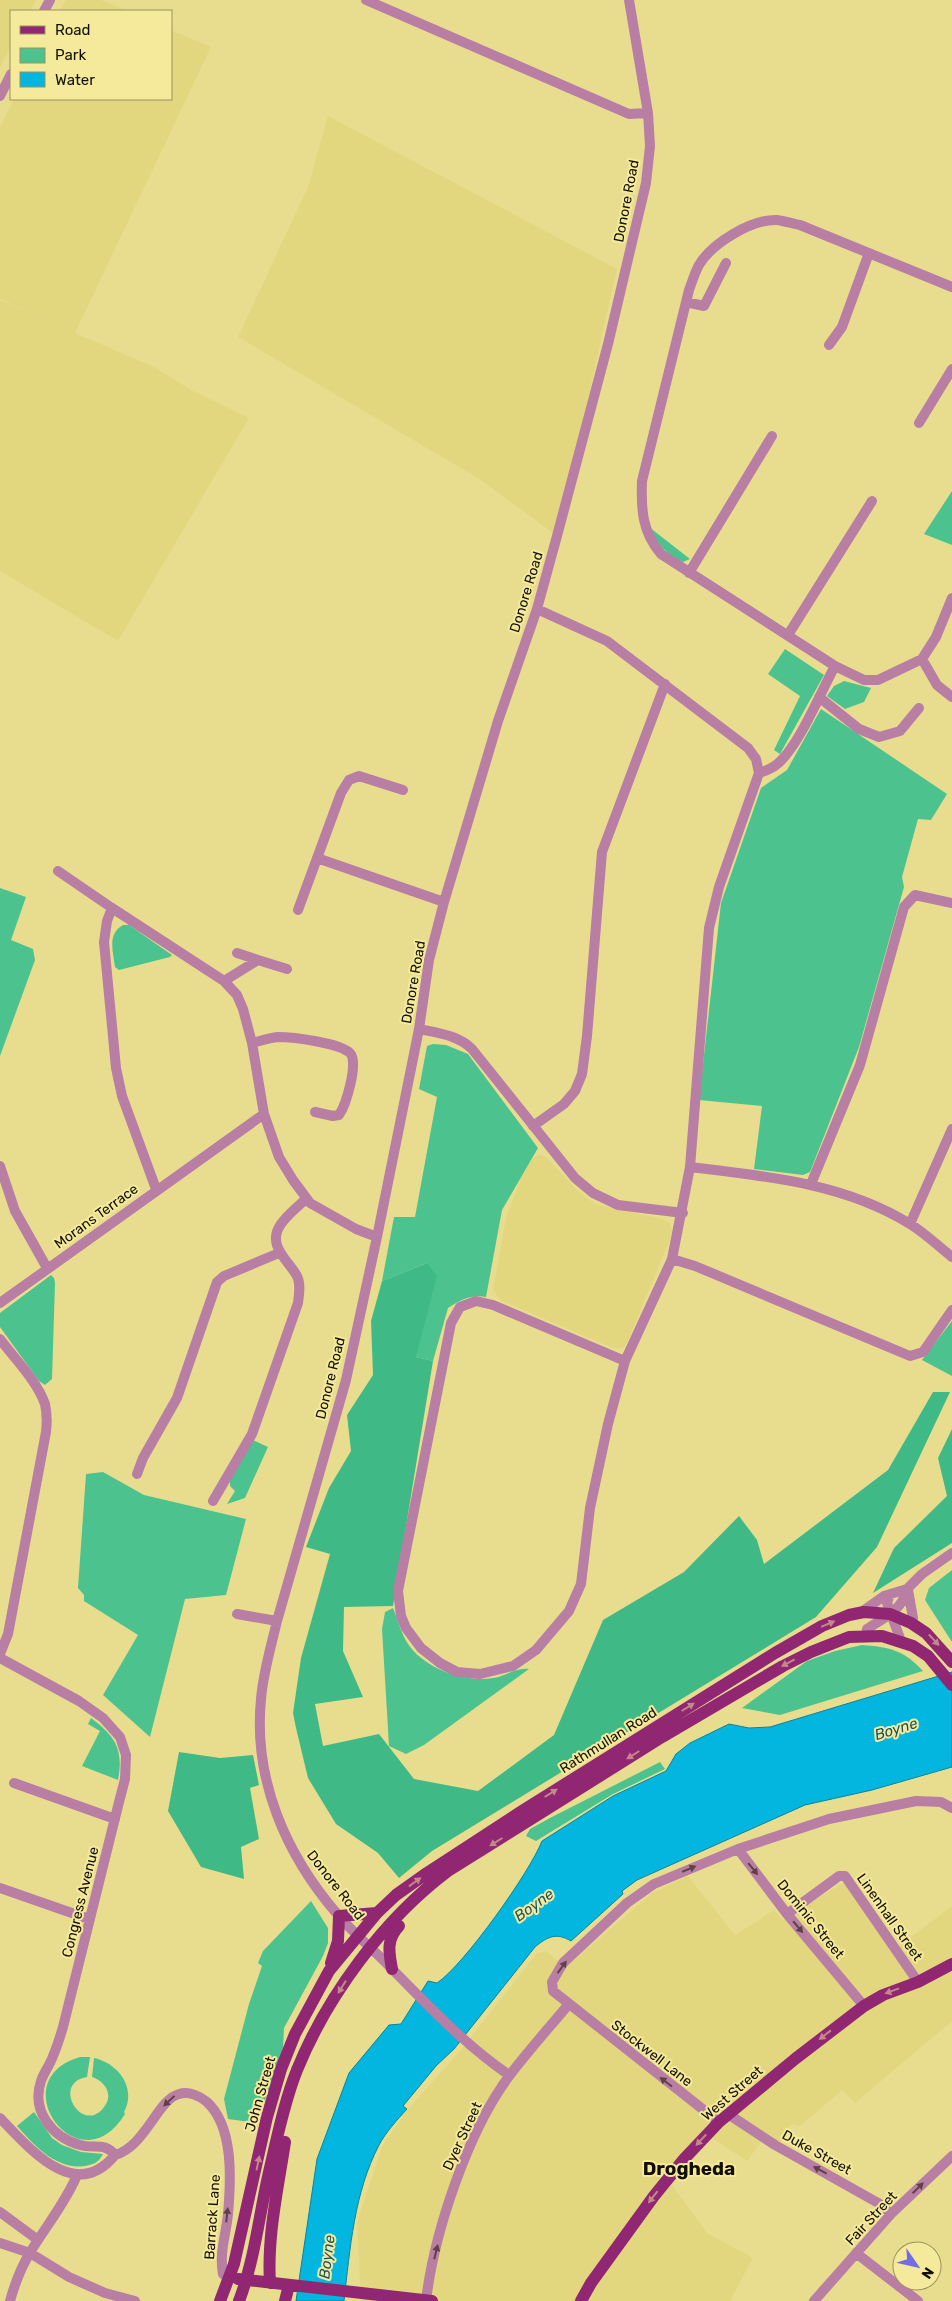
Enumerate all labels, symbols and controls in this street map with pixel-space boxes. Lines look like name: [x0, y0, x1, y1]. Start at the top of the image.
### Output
legend: [10, 10, 172, 100]
text: Road: [55, 21, 91, 39]
text: Park: [55, 46, 86, 64]
text: Water: [55, 71, 95, 89]
street label: Donore Road: [610, 158, 643, 244]
street label: Donore Road: [506, 550, 547, 635]
street label: Donore Road: [398, 939, 429, 1025]
street label: Morans Terrace: [51, 1180, 142, 1252]
street label: Donore Road: [312, 1335, 349, 1421]
one-way arrow: [821, 1619, 835, 1627]
one-way arrow: [928, 1634, 940, 1646]
one-way arrow: [780, 1659, 795, 1667]
one-way arrow: [682, 1702, 695, 1712]
street label: Rathmullan Road: [557, 1704, 660, 1777]
water label: Boyne: [872, 1714, 920, 1744]
one-way arrow: [626, 1751, 640, 1760]
one-way arrow: [544, 1789, 557, 1798]
one-way arrow: [489, 1837, 502, 1847]
street label: Congress Avenue: [58, 1845, 103, 1959]
street label: Donore Road: [303, 1847, 368, 1924]
one-way arrow: [747, 1862, 758, 1875]
one-way arrow: [682, 1864, 696, 1872]
street label: Linenhall Street: [853, 1870, 926, 1965]
street label: Dominic Street: [773, 1876, 848, 1963]
one-way arrow: [408, 1877, 421, 1887]
water label: Boyne: [511, 1884, 558, 1925]
one-way arrow: [793, 1921, 804, 1934]
one-way arrow: [557, 1960, 567, 1974]
one-way arrow: [337, 1980, 347, 1994]
one-way arrow: [884, 1987, 899, 1995]
street label: Stockwell Lane: [608, 2016, 696, 2090]
one-way arrow: [818, 2030, 832, 2040]
street label: John Street: [242, 2054, 280, 2134]
street label: West Street: [698, 2062, 767, 2124]
one-way arrow: [660, 2076, 673, 2087]
one-way arrow: [163, 2096, 176, 2107]
street label: Dyer Street: [439, 2099, 486, 2173]
street label: Duke Street: [779, 2126, 855, 2179]
one-way arrow: [695, 2134, 707, 2146]
one-way arrow: [254, 2155, 262, 2170]
district label: Drogheda: [643, 2157, 735, 2180]
one-way arrow: [813, 2166, 827, 2174]
street label: Barrack Lane: [201, 2174, 224, 2260]
one-way arrow: [912, 2182, 924, 2194]
street label: Fair Street: [842, 2187, 901, 2249]
one-way arrow: [648, 2190, 658, 2204]
one-way arrow: [223, 2207, 231, 2223]
water label: Boyne: [315, 2233, 339, 2280]
north arrow: [892, 2241, 942, 2291]
one-way arrow: [432, 2245, 440, 2260]
text: N: [917, 2264, 937, 2282]

